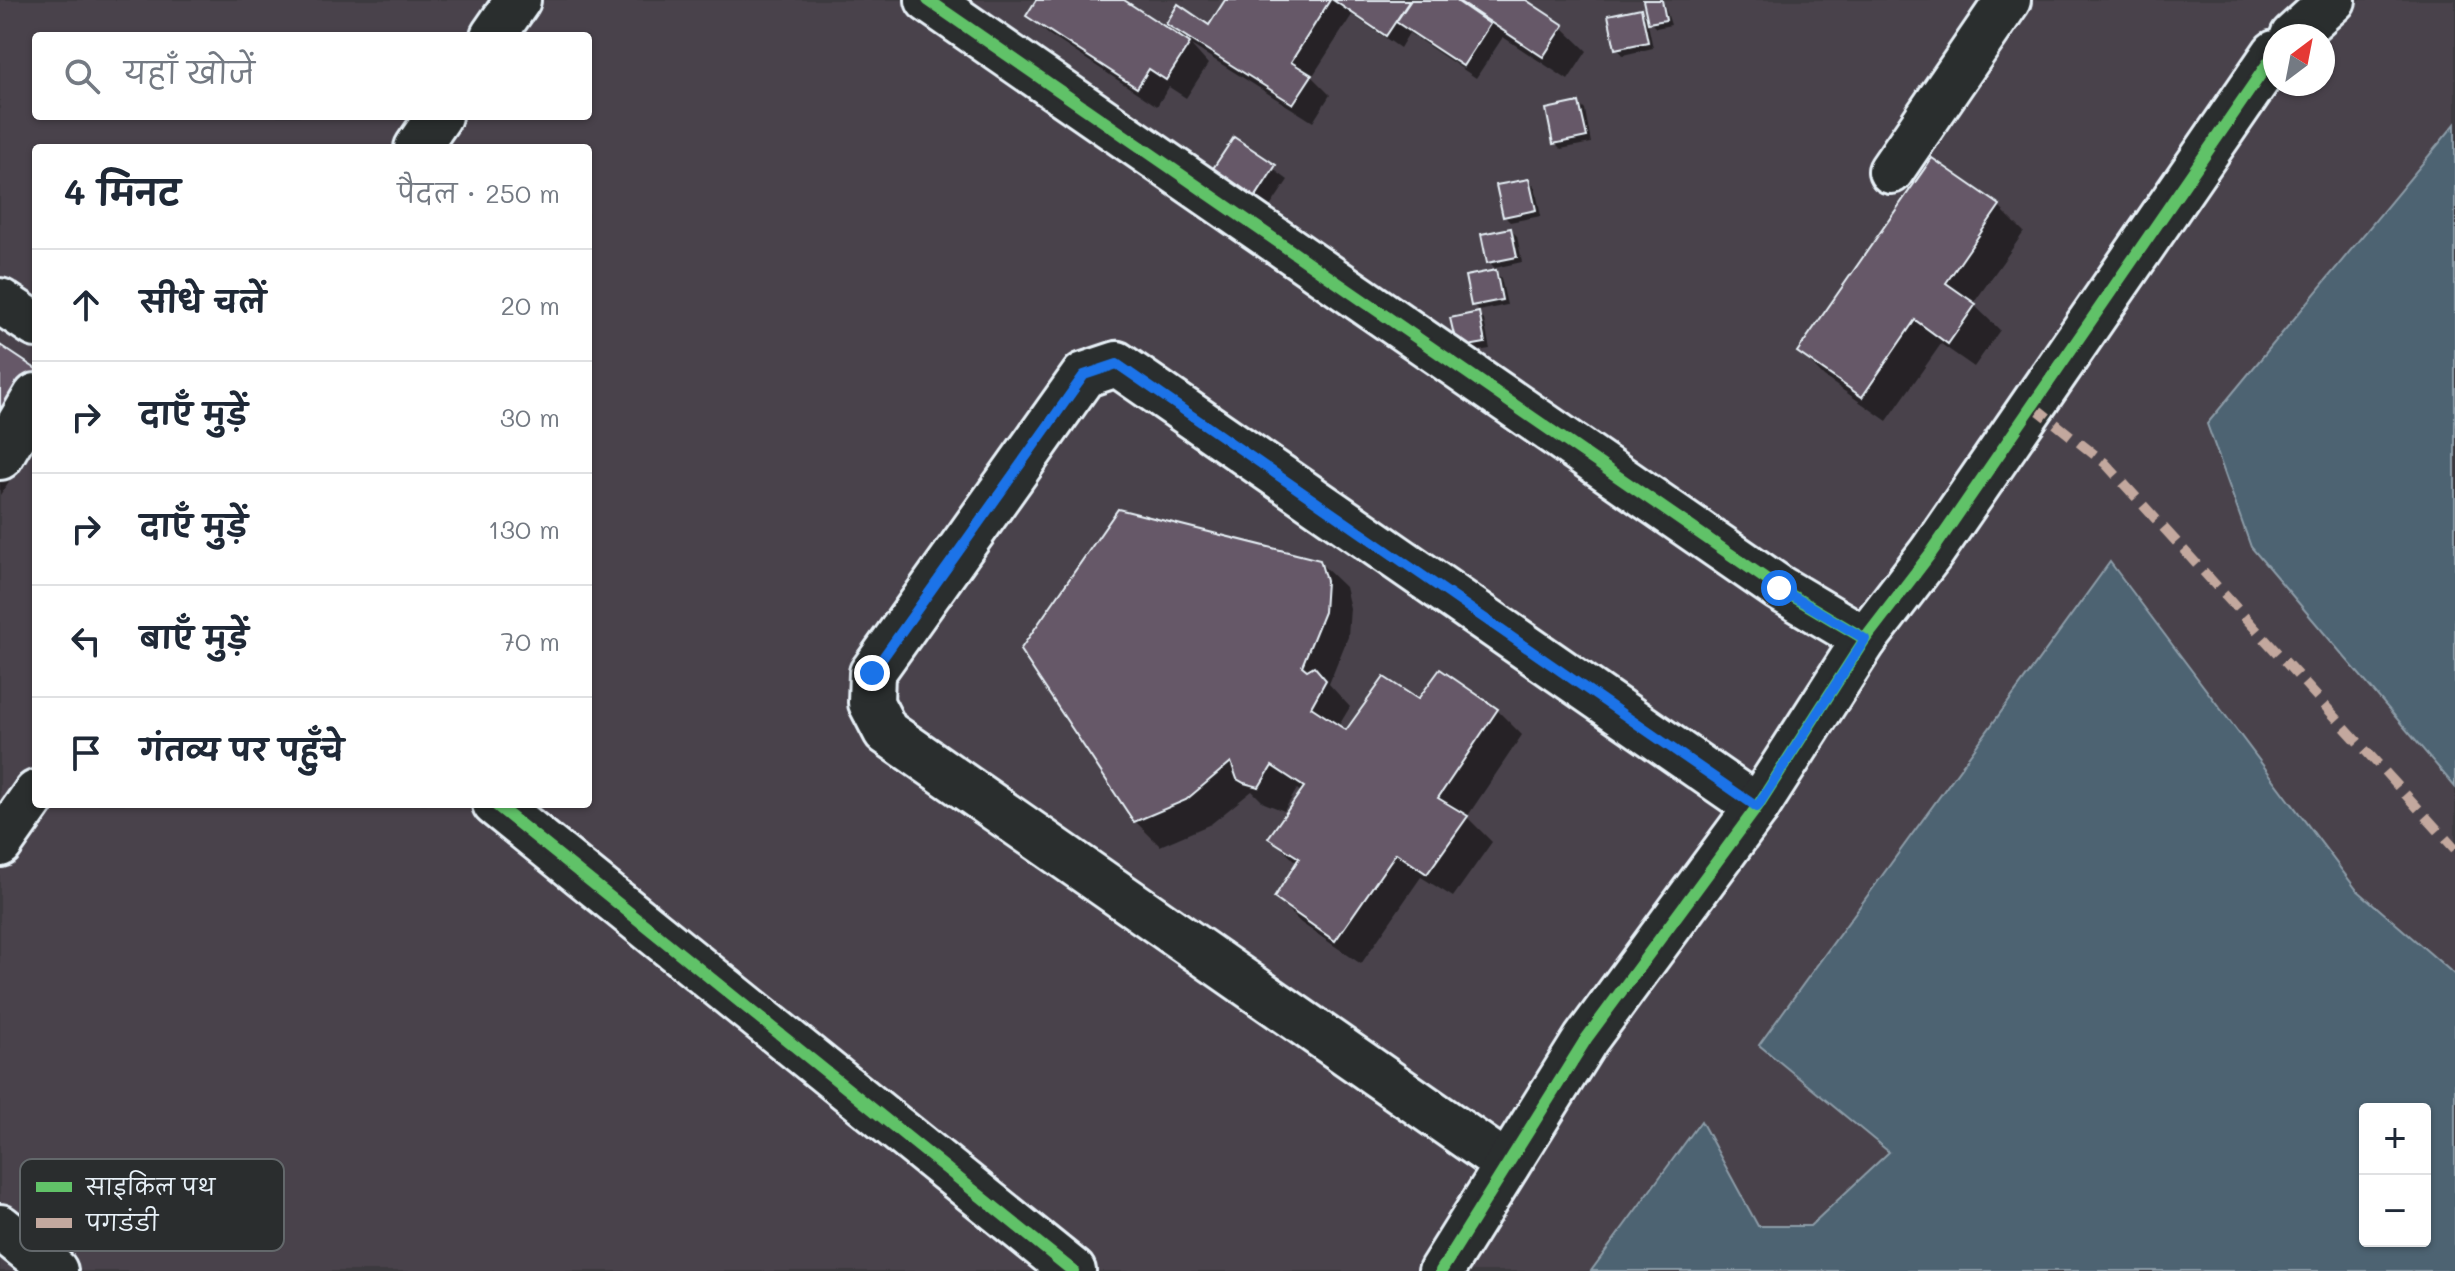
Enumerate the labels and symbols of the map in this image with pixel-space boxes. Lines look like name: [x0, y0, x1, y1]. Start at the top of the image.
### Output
north arrow: [2263, 24, 2335, 96]
route start: [1761, 570, 1797, 606]
route end: [854, 655, 890, 691]
legend: [20, 1159, 284, 1251]
text: साइकिल पथ: [85, 1170, 216, 1201]
text: पगडंडी: [85, 1206, 160, 1237]

